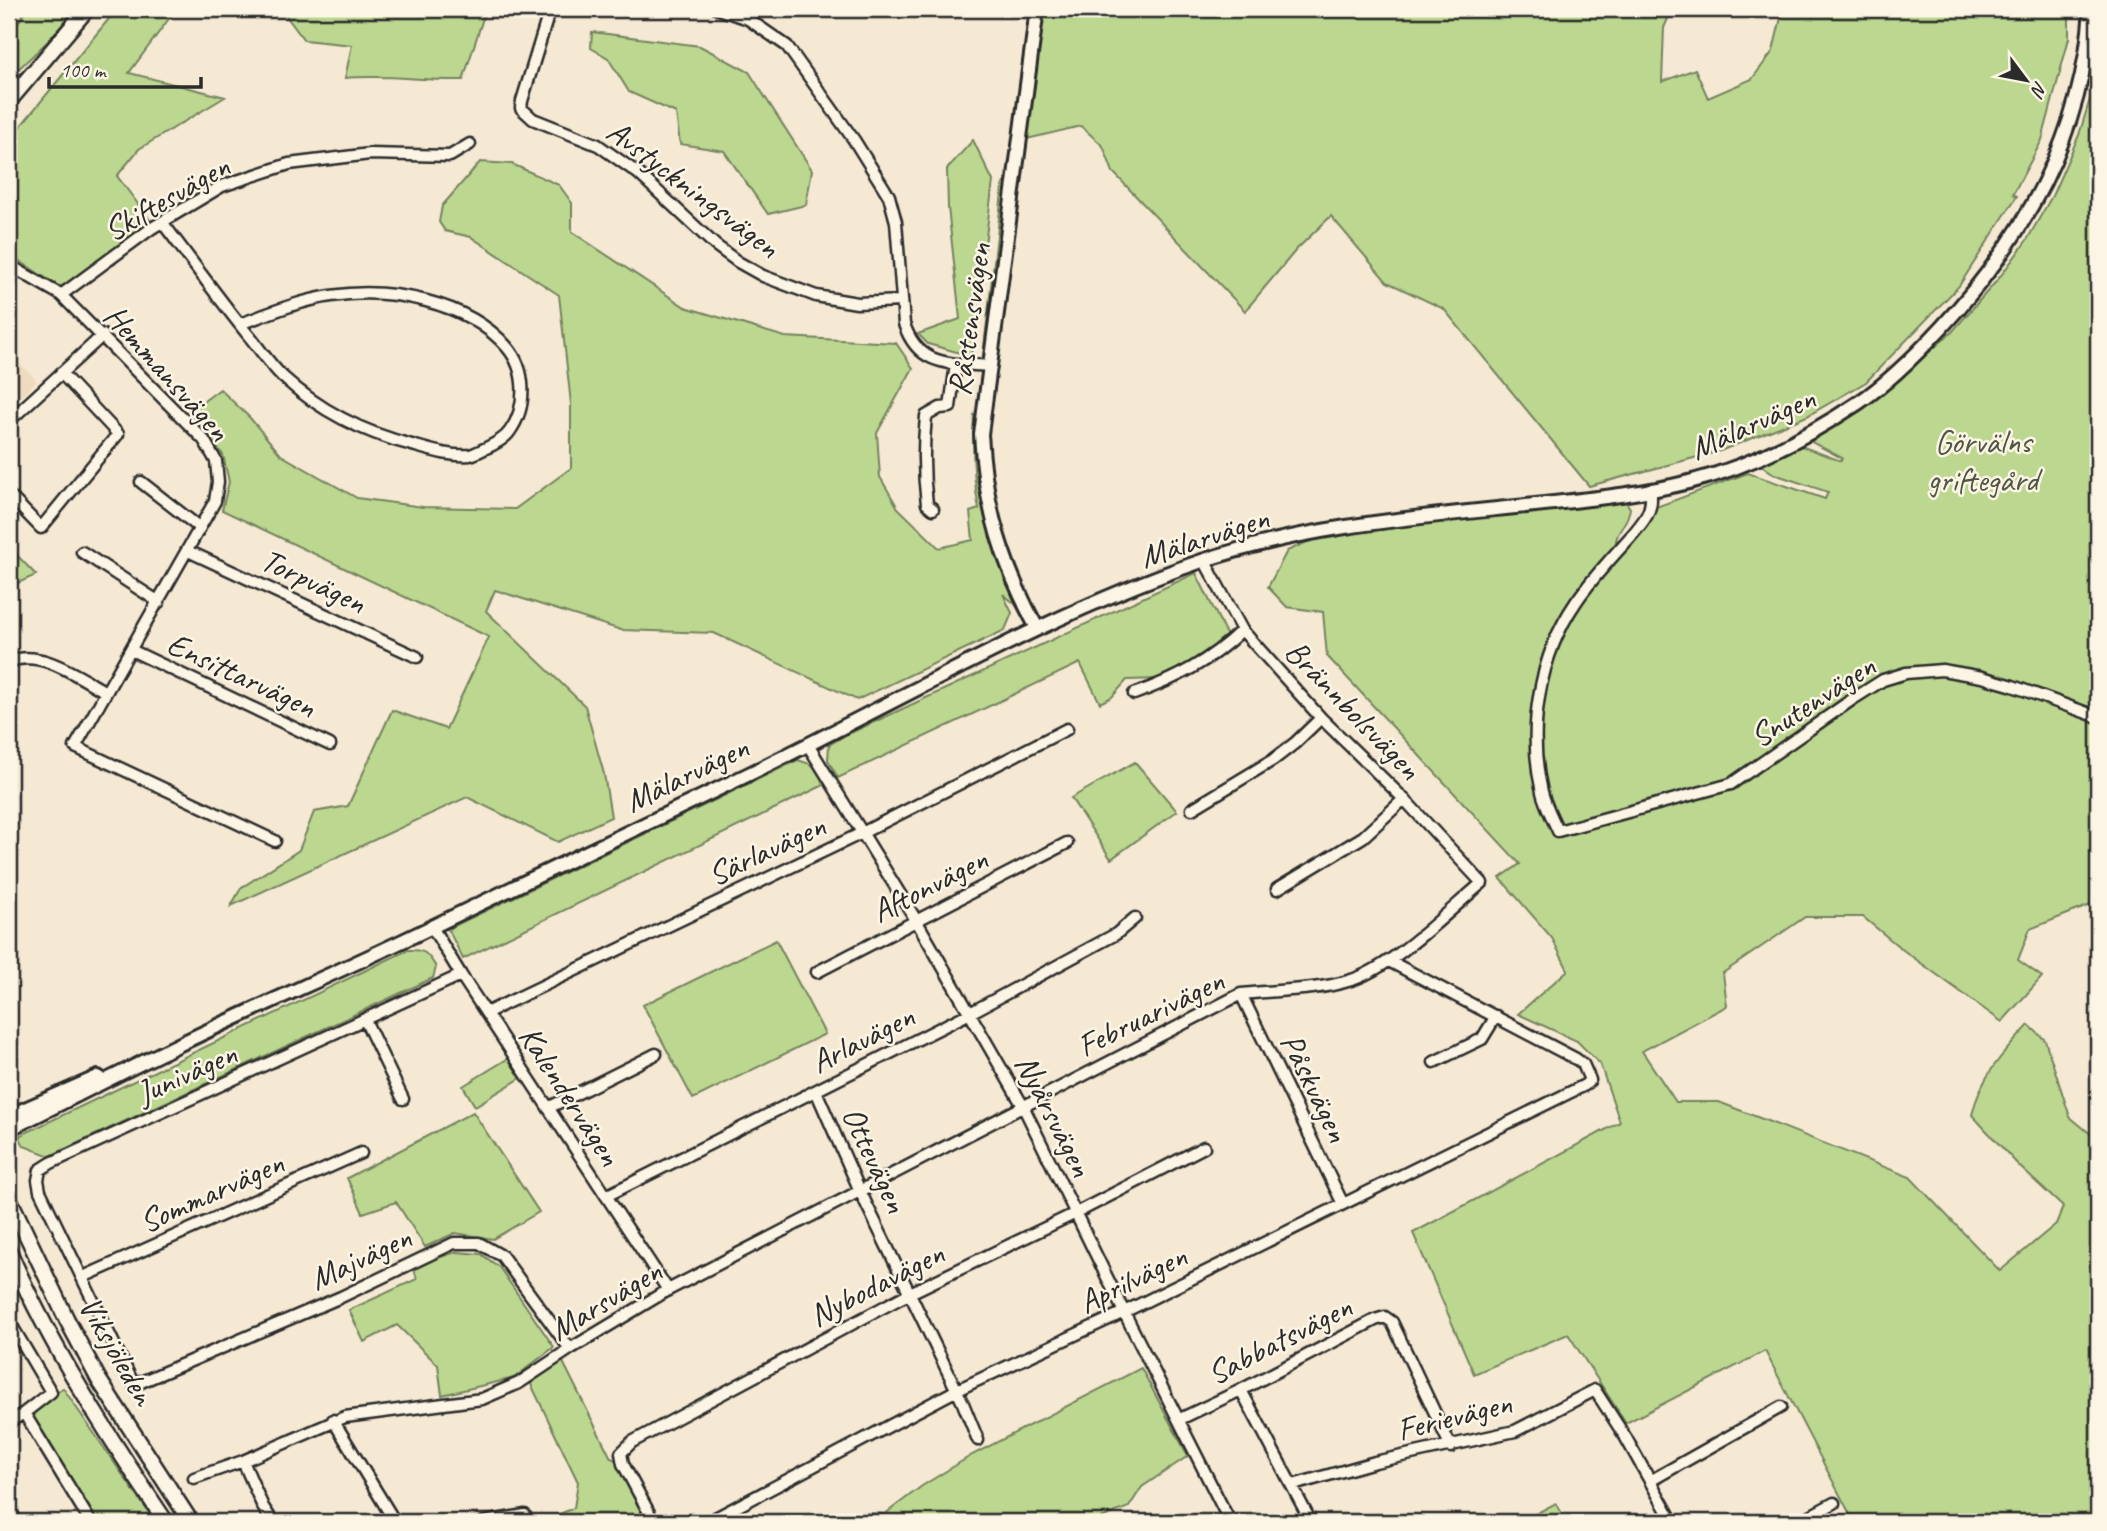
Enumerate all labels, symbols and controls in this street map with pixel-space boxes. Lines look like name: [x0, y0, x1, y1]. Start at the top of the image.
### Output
scale bar: [49, 46, 201, 90]
north arrow: [1992, 46, 2062, 116]
text: 100 m: [60, 57, 107, 83]
text: N: [2025, 77, 2053, 103]
street label: Avstyckningsvägen: [599, 110, 788, 268]
street label: Skiftesvägen: [96, 145, 237, 251]
street label: Råstensvägen: [937, 240, 1001, 398]
street label: Hemmansvägen: [95, 295, 240, 450]
street label: Mälarvägen: [1683, 377, 1822, 469]
park label: Görvälns griftegård: [1928, 421, 2043, 501]
street label: Mälarvägen: [1135, 496, 1274, 577]
street label: Torpvägen: [255, 538, 373, 623]
street label: Ensittarvägen: [161, 622, 323, 728]
street label: Brännbolsvägen: [1276, 631, 1431, 789]
street label: Snutenvägen: [1742, 645, 1883, 757]
street label: Mälarvägen: [618, 726, 755, 822]
street label: Särlavägen: [701, 804, 832, 895]
street label: Aftonvägen: [864, 838, 995, 932]
street label: Februarivägen: [1070, 959, 1231, 1066]
street label: Arlavägen: [804, 995, 921, 1083]
street label: Kalendervägen: [509, 1017, 631, 1174]
street label: Påskvägen: [1271, 1026, 1359, 1149]
street label: Junivägen: [128, 1032, 243, 1114]
street label: Nyårsvägen: [1006, 1047, 1103, 1184]
street label: Ottevägen: [832, 1100, 918, 1219]
street label: Sommarvägen: [133, 1141, 290, 1242]
street label: Majvägen: [303, 1216, 418, 1300]
street label: Nybodavägen: [802, 1232, 951, 1336]
street label: Aprilvägen: [1071, 1235, 1194, 1323]
street label: Marsvägen: [542, 1250, 670, 1350]
street label: Sabbatsvägen: [1200, 1286, 1359, 1394]
street label: Viksjöleden: [69, 1289, 166, 1414]
street label: Ferievägen: [1393, 1381, 1516, 1450]

